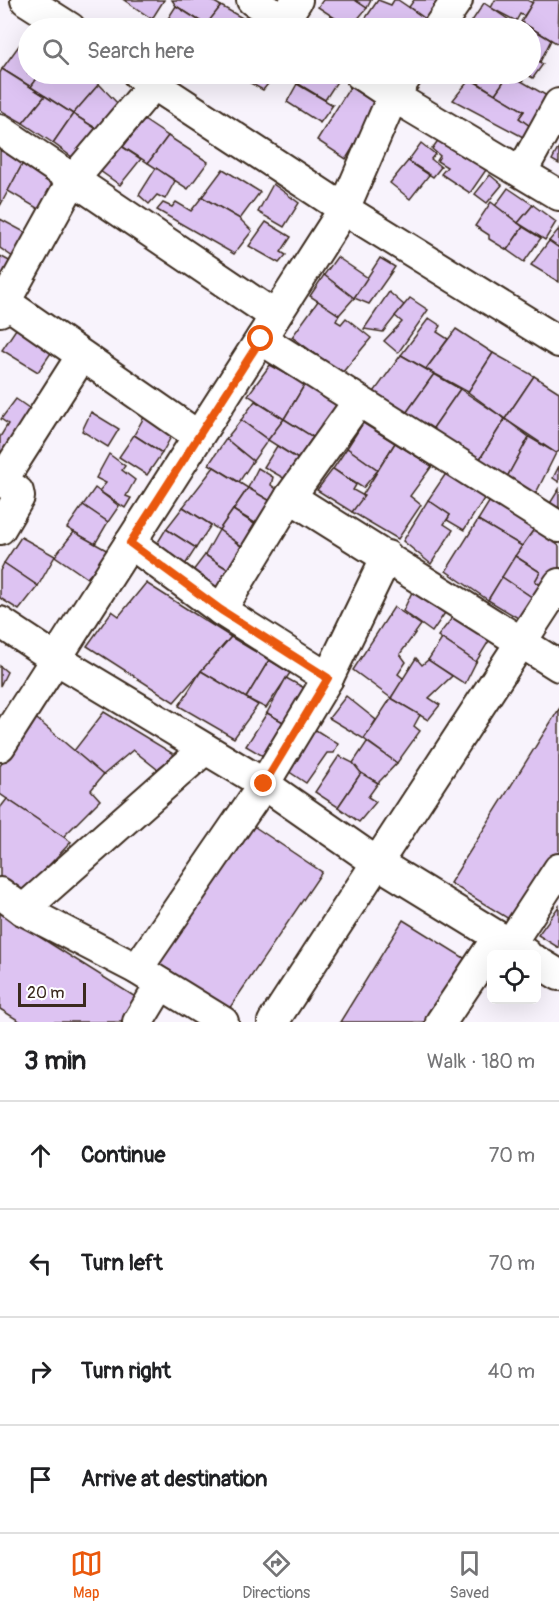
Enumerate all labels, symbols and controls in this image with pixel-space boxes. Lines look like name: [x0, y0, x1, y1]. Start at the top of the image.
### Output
search box: [18, 18, 541, 84]
icon: search: [39, 35, 72, 68]
text: Search here: [87, 37, 194, 65]
route start: [247, 325, 273, 351]
route end: [250, 770, 276, 796]
map controls: [487, 950, 541, 1004]
button: locate: [487, 950, 541, 1004]
scale bar: [18, 980, 86, 1007]
text: 20 m: [27, 983, 65, 1003]
text: 3 min: [24, 1045, 86, 1077]
text: Walk · 180 m: [427, 1049, 535, 1074]
icon: ahead: [24, 1139, 57, 1172]
text: Continue: [81, 1141, 165, 1169]
text: 70 m: [489, 1143, 535, 1168]
icon: left: [24, 1247, 57, 1280]
text: Turn left: [81, 1249, 163, 1277]
text: 70 m: [489, 1251, 535, 1276]
icon: right: [24, 1355, 57, 1388]
text: Turn right: [81, 1357, 171, 1385]
text: 40 m: [488, 1359, 535, 1384]
icon: arrive: [24, 1463, 57, 1496]
text: Arrive at destination: [81, 1465, 267, 1493]
tab: Map: [70, 1547, 103, 1603]
tab: Directions: [242, 1547, 310, 1603]
tab: Saved: [450, 1547, 489, 1603]

